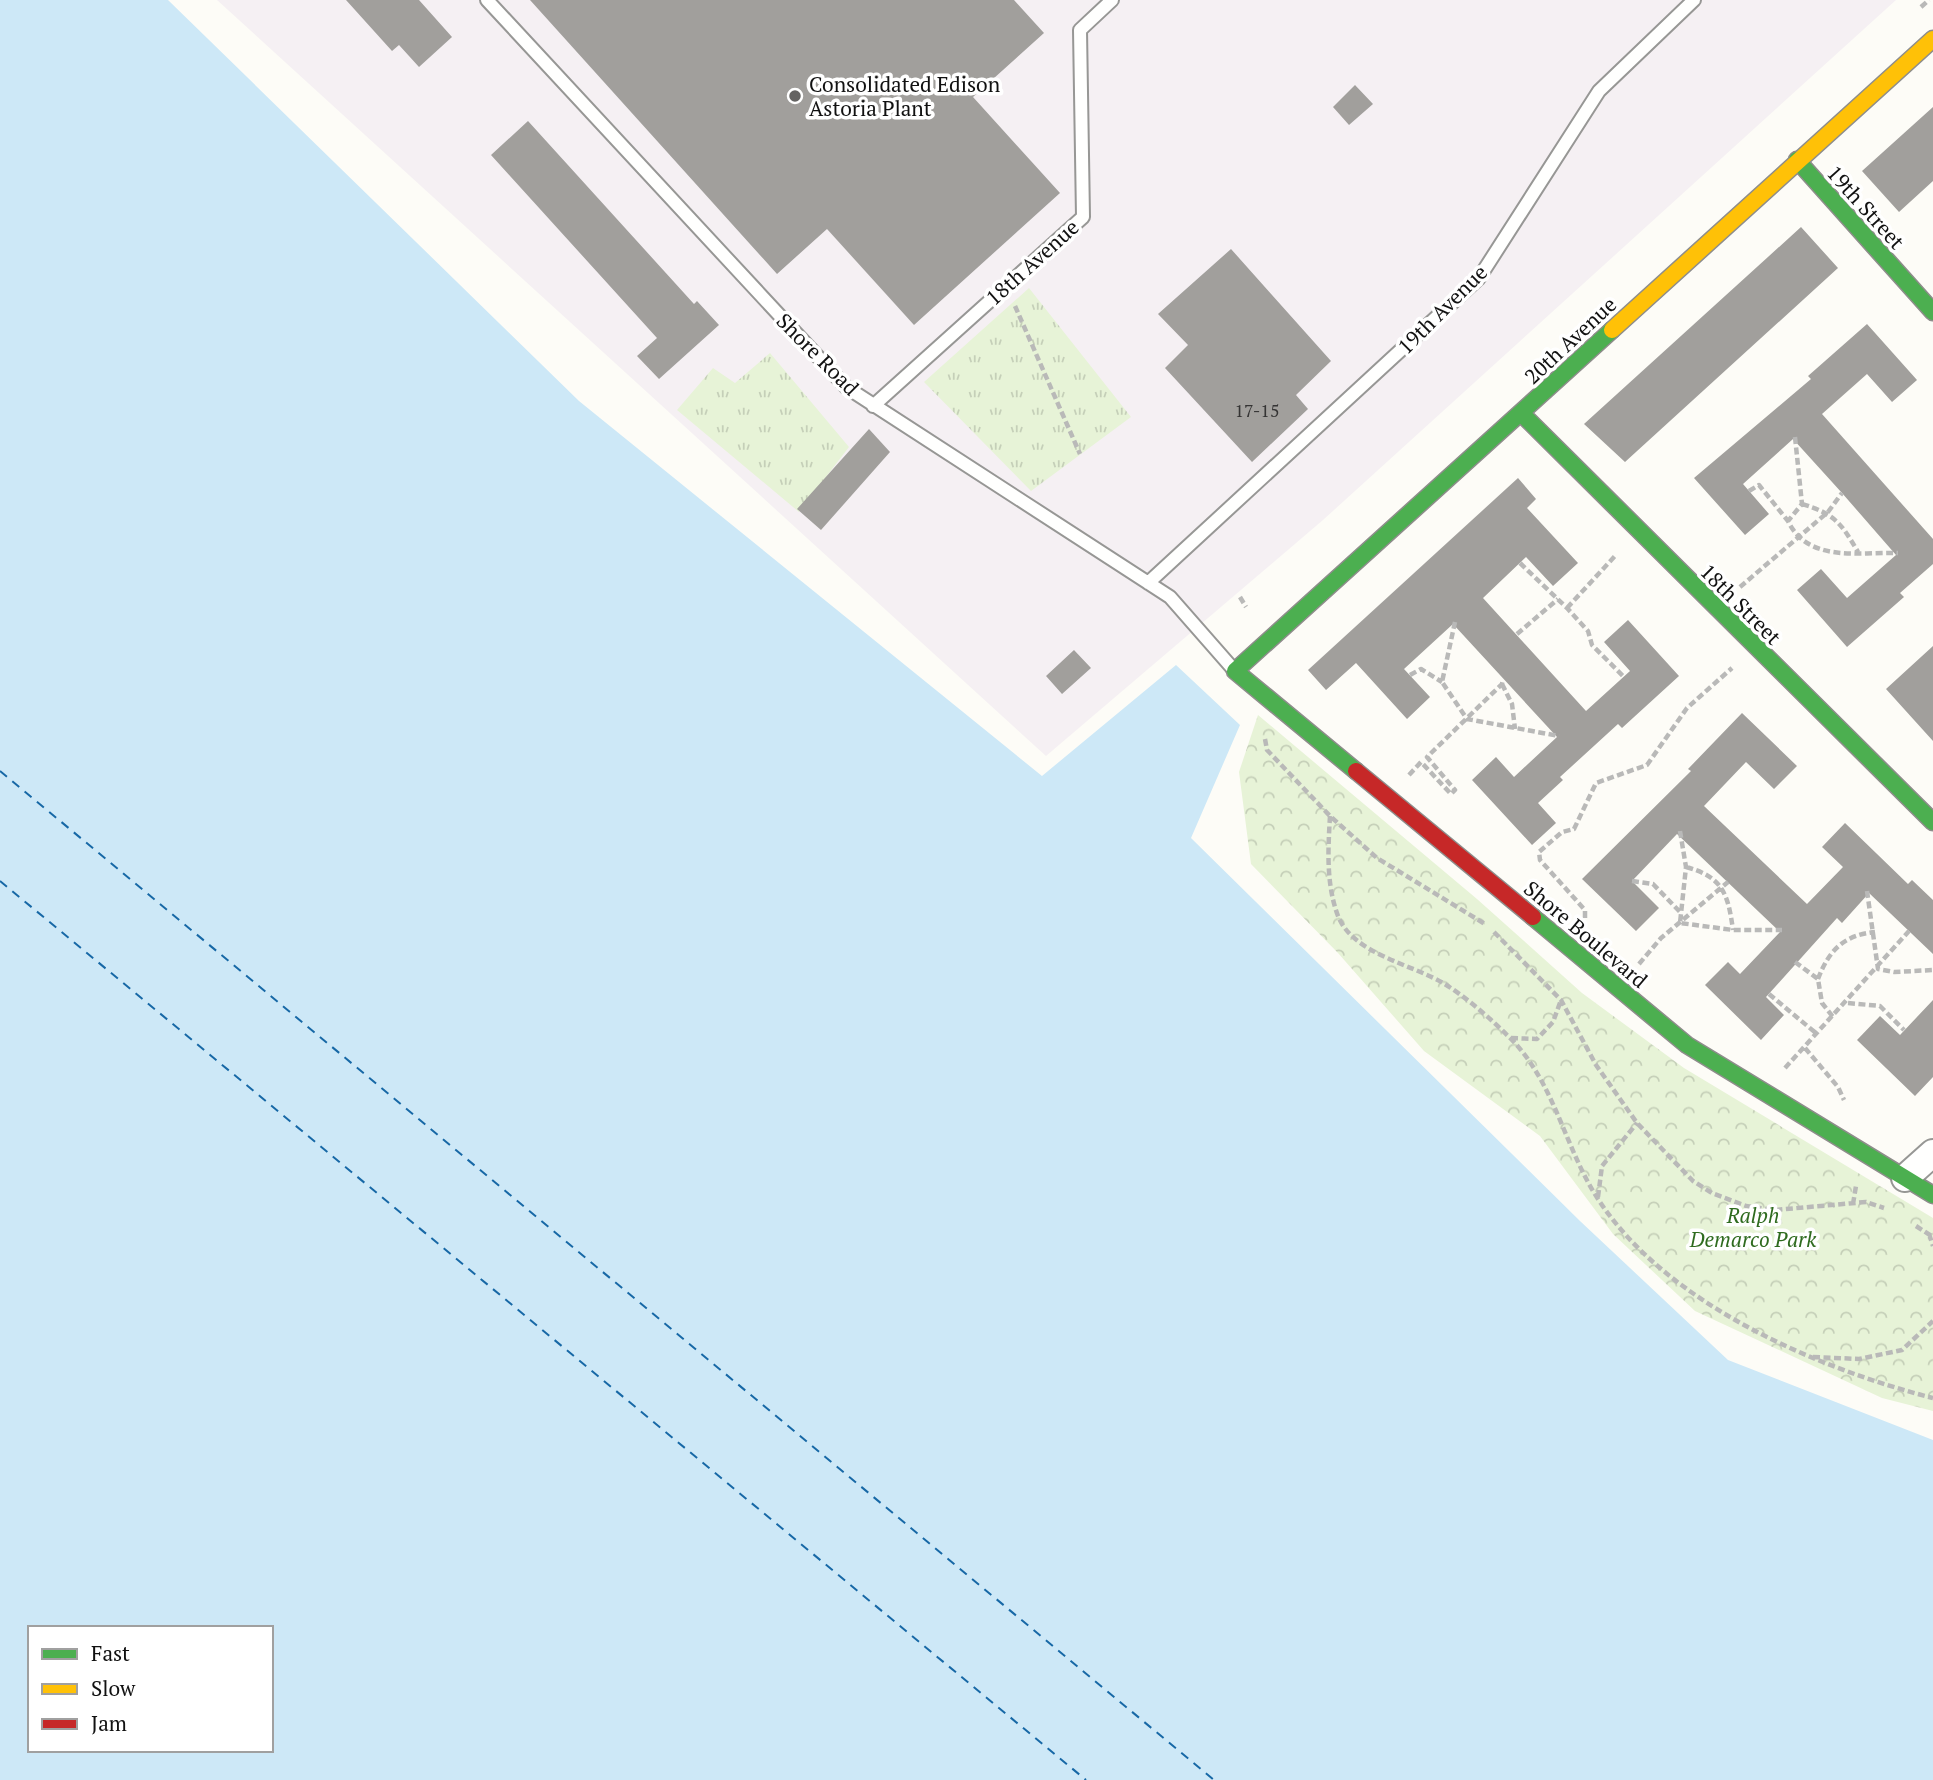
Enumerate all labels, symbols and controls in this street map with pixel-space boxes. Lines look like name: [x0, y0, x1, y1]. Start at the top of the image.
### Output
place label: Consolidated Edison Astoria Plant: [809, 70, 1001, 122]
marker: Consolidated Edison Astoria Plant: [787, 88, 803, 104]
street label: 19th Street: [1821, 159, 1911, 255]
street label: 18th Avenue: [980, 213, 1084, 311]
street label: 19th Avenue: [1391, 258, 1493, 360]
street label: 20th Avenue: [1518, 290, 1622, 390]
street label: Shore Road: [771, 307, 866, 402]
house number: 17-15: [1234, 398, 1280, 422]
street label: 18th Street: [1694, 557, 1788, 651]
street label: Shore Boulevard: [1518, 874, 1654, 994]
park label: Ralph Demarco Park: [1689, 1201, 1817, 1253]
legend: [28, 1626, 273, 1752]
text: Fast: [91, 1639, 130, 1667]
text: Slow: [91, 1674, 136, 1702]
text: Jam: [91, 1709, 127, 1737]

